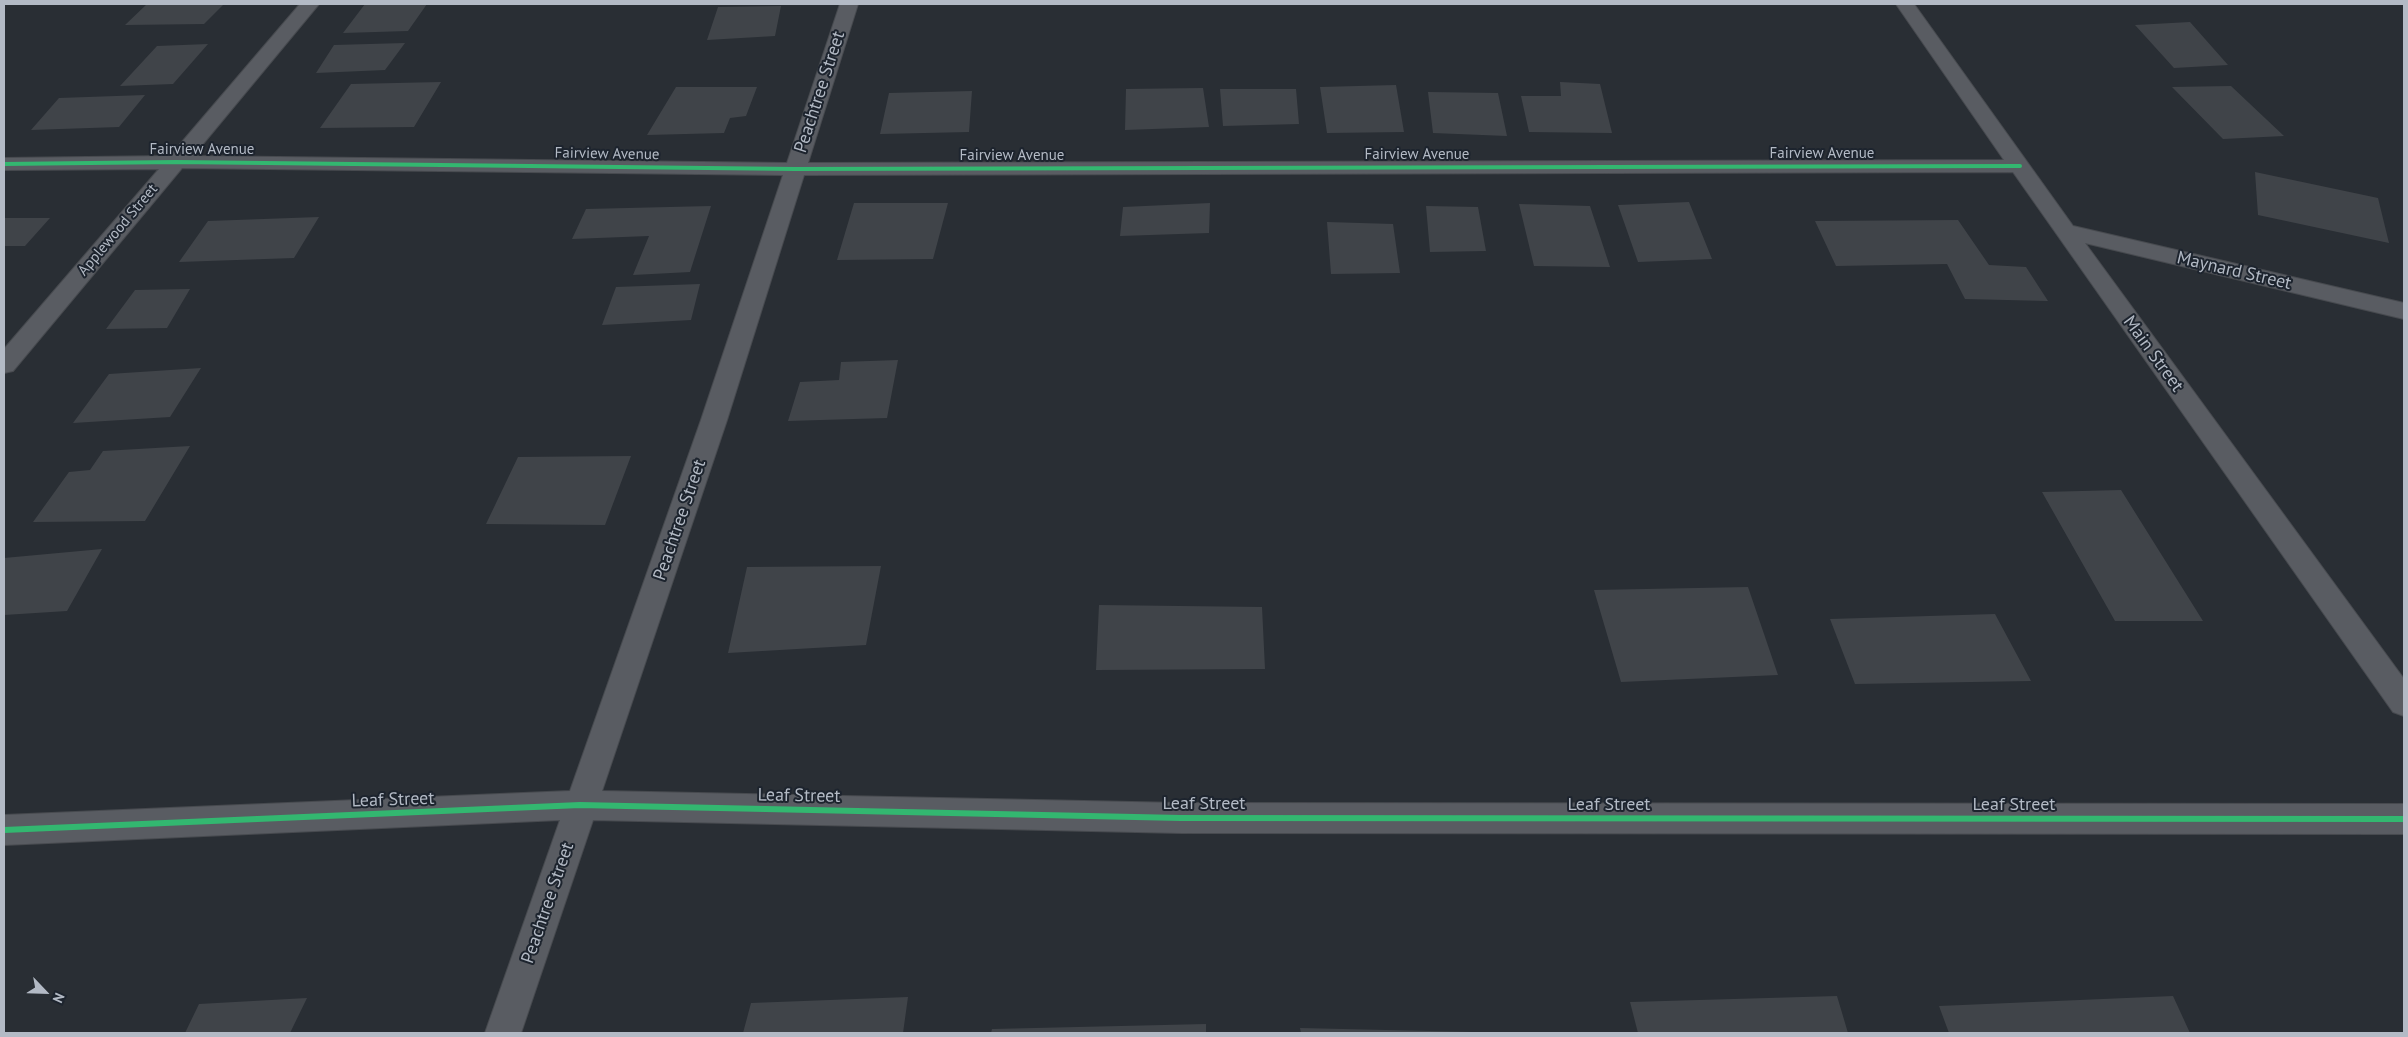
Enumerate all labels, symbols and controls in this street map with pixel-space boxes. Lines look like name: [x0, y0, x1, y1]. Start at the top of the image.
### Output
street label: Peachtree Street: [790, 28, 850, 156]
street label: Fairview Avenue: [150, 141, 254, 159]
street label: Fairview Avenue: [554, 144, 660, 164]
street label: Fairview Avenue: [1770, 145, 1874, 163]
street label: Fairview Avenue: [1365, 146, 1469, 164]
street label: Fairview Avenue: [960, 147, 1064, 165]
street label: Applewood Street: [74, 180, 162, 280]
street label: Maynard Street: [2175, 247, 2293, 295]
street label: Main Street: [2118, 312, 2188, 396]
street label: Peachtree Street: [649, 457, 711, 583]
street label: Leaf Street: [757, 784, 841, 808]
street label: Leaf Street: [351, 788, 435, 812]
street label: Leaf Street: [1163, 793, 1245, 815]
street label: Leaf Street: [1568, 794, 1650, 816]
street label: Leaf Street: [1973, 794, 2055, 816]
street label: Peachtree Street: [517, 840, 579, 966]
north arrow: [20, 967, 70, 1017]
text: N: [49, 990, 69, 1006]

